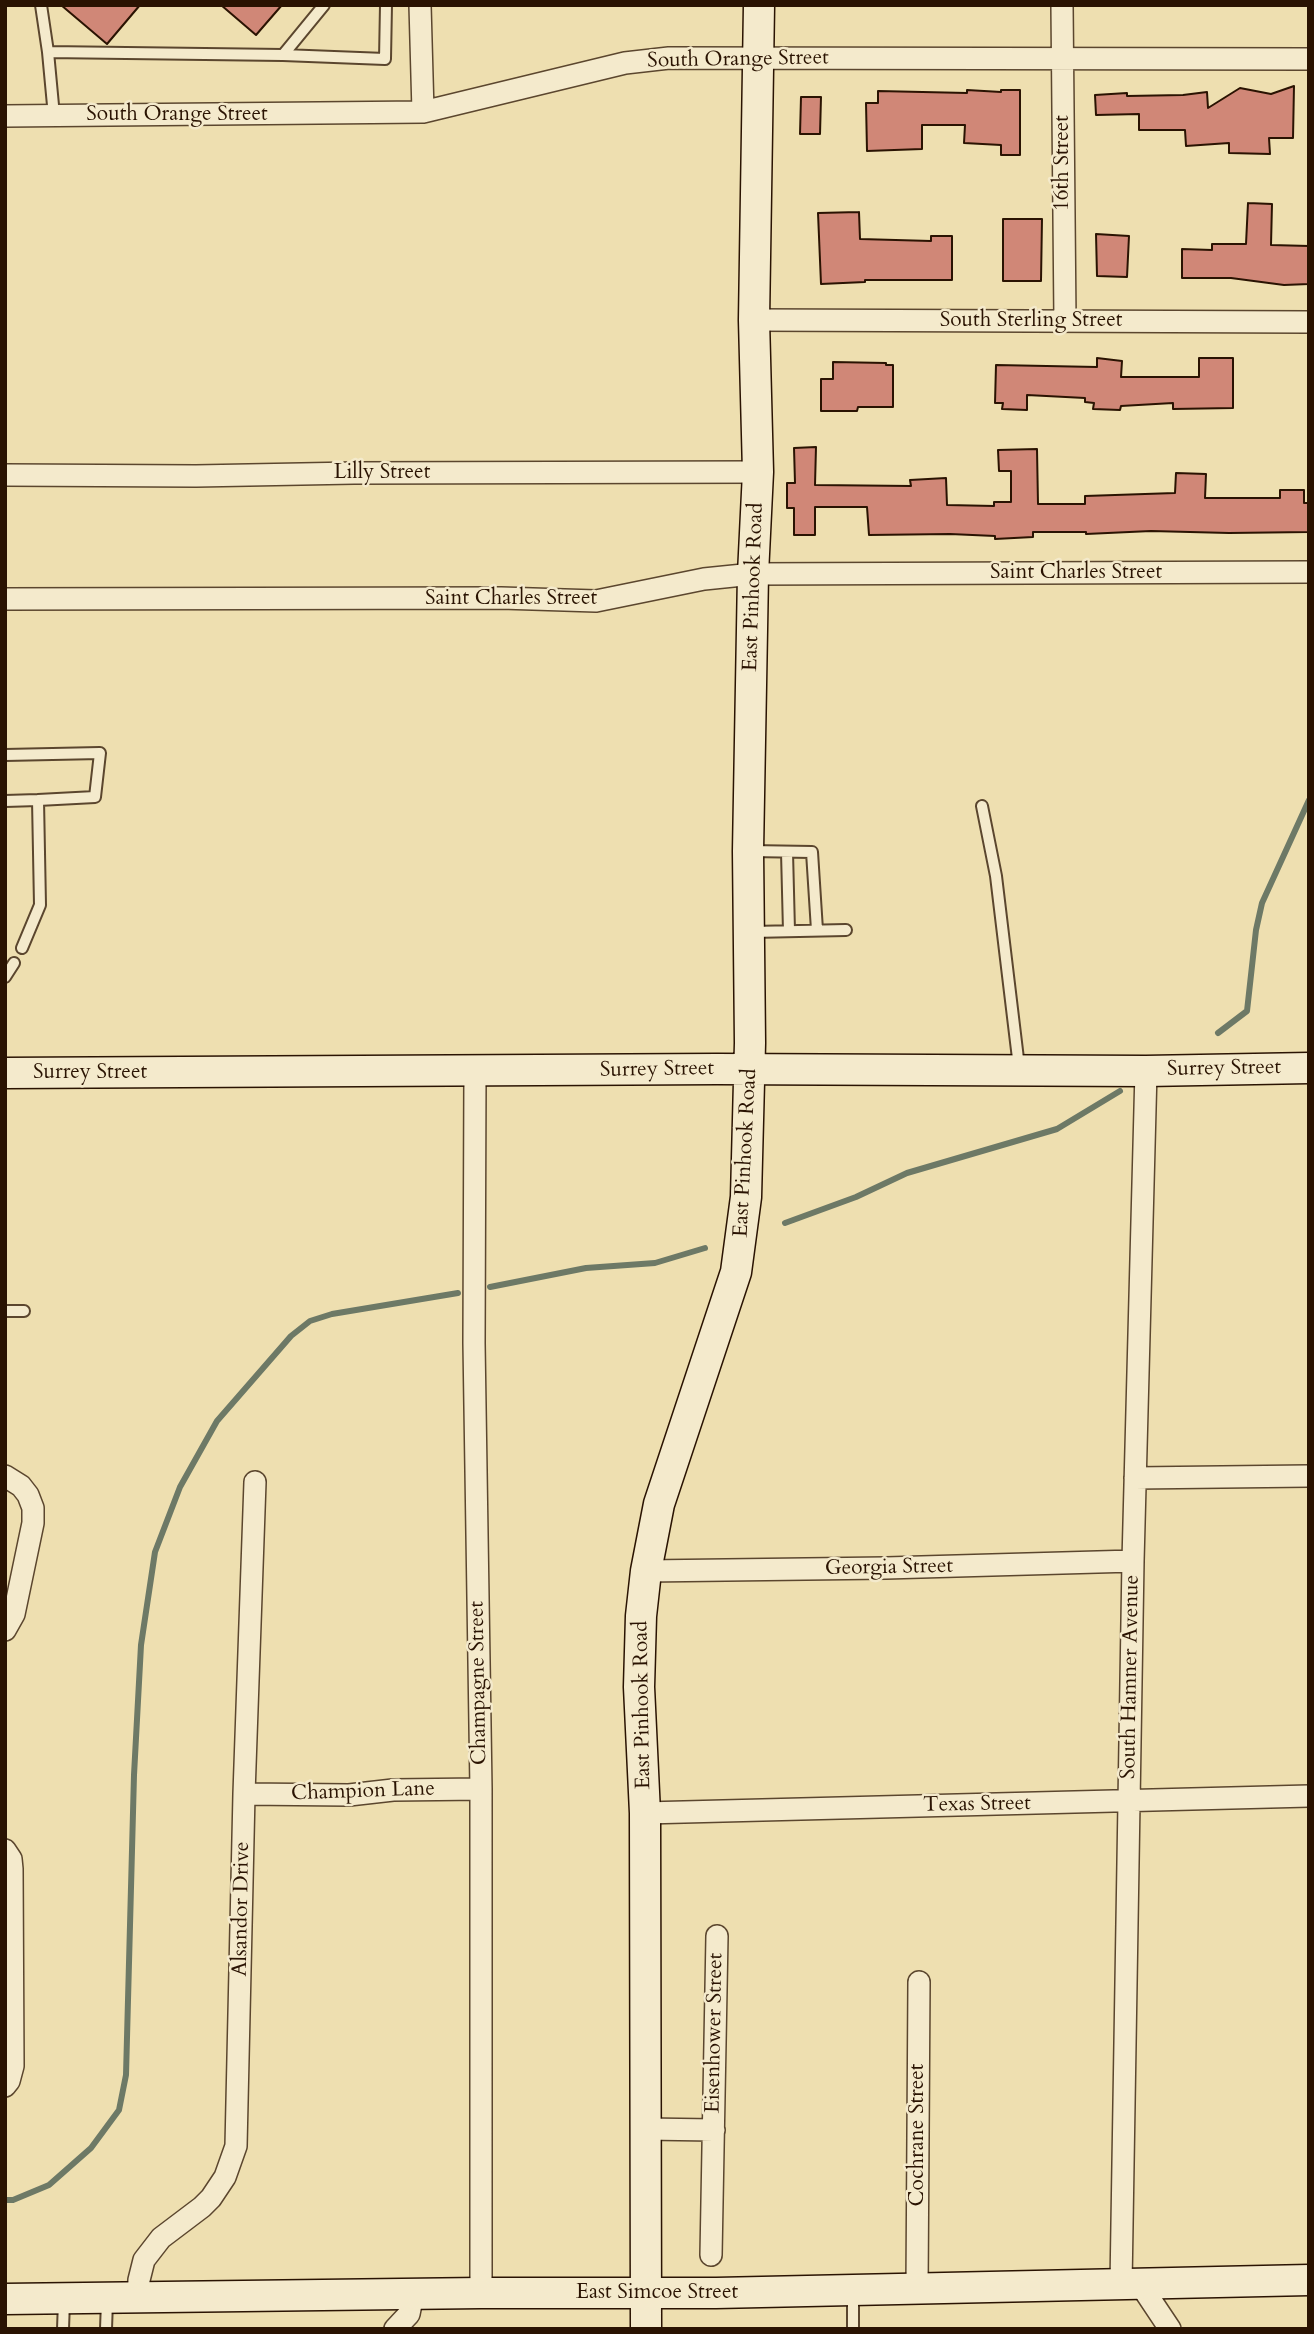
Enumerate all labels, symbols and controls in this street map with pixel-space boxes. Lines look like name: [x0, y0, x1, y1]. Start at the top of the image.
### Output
street label: South Orange Street: [647, 46, 829, 74]
street label: South Orange Street: [86, 102, 268, 128]
street label: 16th Street: [1050, 115, 1076, 211]
street label: South Sterling Street: [940, 308, 1122, 334]
street label: Lilly Street: [334, 460, 430, 486]
street label: East Pinhook Road: [738, 502, 770, 672]
street label: Saint Charles Street: [990, 560, 1162, 586]
street label: Saint Charles Street: [425, 586, 597, 612]
street label: Surrey Street: [1167, 1055, 1281, 1083]
street label: Surrey Street: [600, 1056, 714, 1084]
street label: Surrey Street: [33, 1060, 147, 1086]
street label: East Pinhook Road: [729, 1068, 763, 1238]
street label: Georgia Street: [825, 1554, 953, 1582]
street label: South Hamner Avenue: [1117, 1575, 1145, 1779]
street label: Champagne Street: [465, 1601, 493, 1765]
street label: East Pinhook Road: [629, 1620, 657, 1790]
street label: Champion Lane: [291, 1777, 435, 1807]
street label: Texas Street: [923, 1791, 1031, 1819]
street label: Alsandor Drive: [228, 1841, 256, 1977]
street label: Eisenhower Street: [701, 1953, 729, 2113]
street label: Cochrane Street: [905, 2064, 931, 2206]
street label: East Simcoe Street: [576, 2280, 738, 2306]

